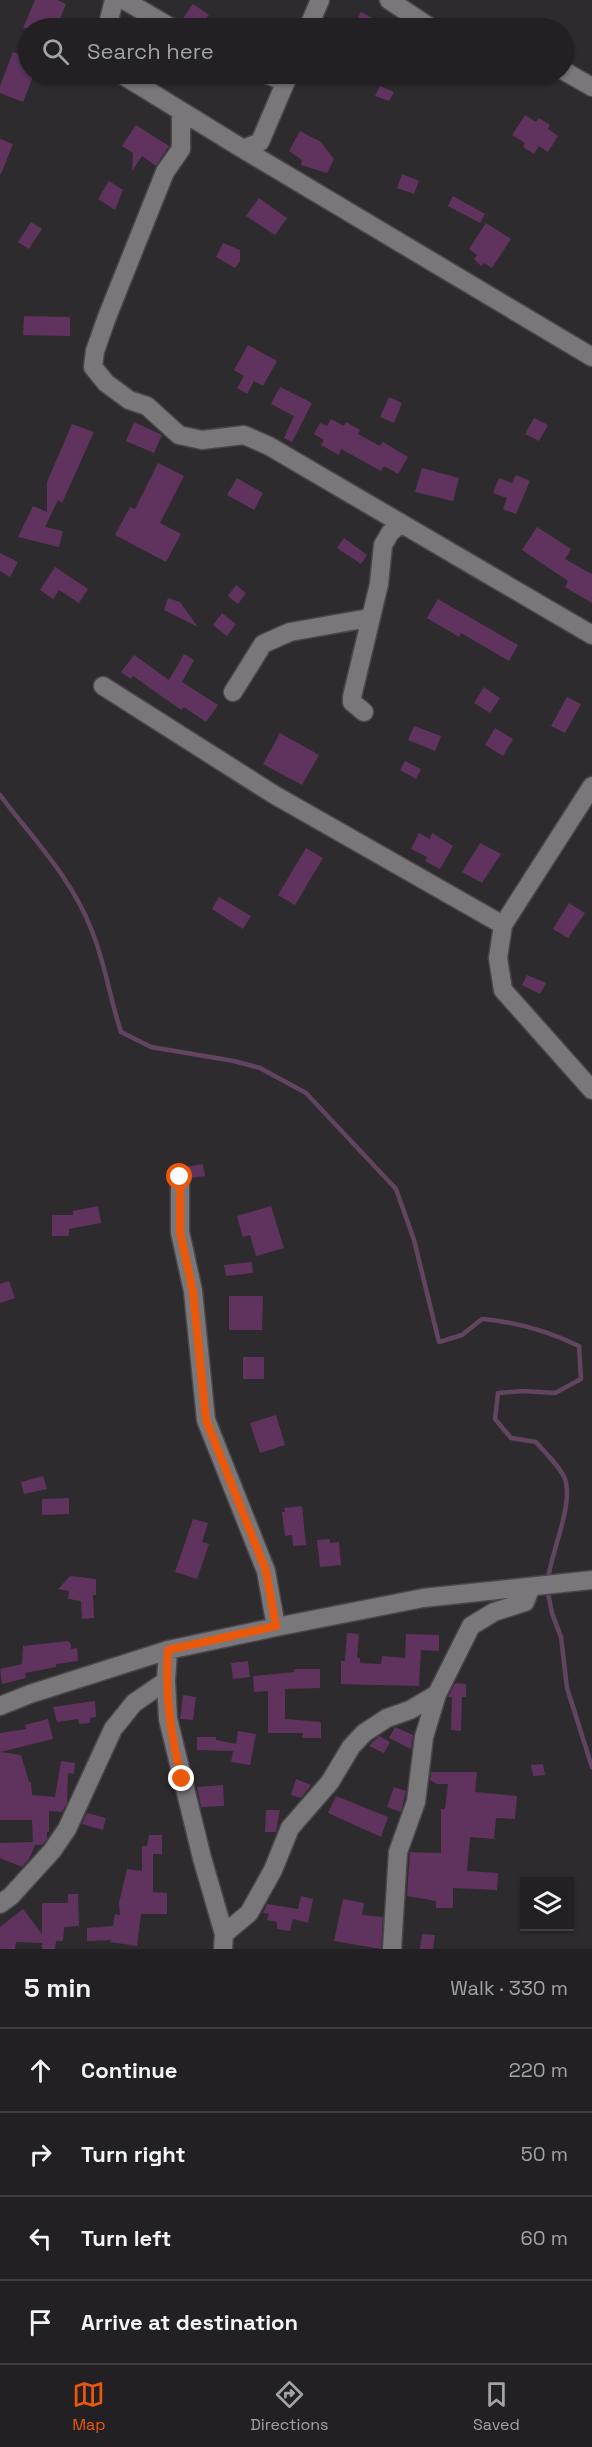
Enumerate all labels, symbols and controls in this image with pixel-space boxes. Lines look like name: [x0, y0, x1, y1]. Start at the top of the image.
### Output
search box: [18, 18, 574, 84]
icon: search: [39, 35, 72, 68]
text: Search here: [87, 37, 214, 65]
route start: [166, 1163, 192, 1189]
route end: [168, 1765, 194, 1791]
map controls: [520, 1877, 574, 1931]
button: layers: [520, 1877, 574, 1931]
text: 5 min: [24, 1971, 91, 2005]
text: Walk · 330 m: [450, 1975, 568, 2001]
icon: ahead: [24, 2054, 57, 2087]
text: Continue: [81, 2056, 177, 2084]
text: 220 m: [509, 2057, 568, 2083]
icon: right: [24, 2138, 57, 2171]
text: Turn right: [81, 2140, 186, 2168]
text: 50 m: [521, 2141, 568, 2167]
icon: left: [24, 2222, 57, 2255]
text: Turn left: [81, 2224, 171, 2252]
text: 60 m: [521, 2225, 568, 2251]
icon: arrive: [24, 2306, 57, 2339]
text: Arrive at destination: [81, 2308, 298, 2336]
tab: Map: [72, 2378, 106, 2435]
tab: Directions: [250, 2378, 329, 2435]
tab: Saved: [473, 2378, 520, 2435]

